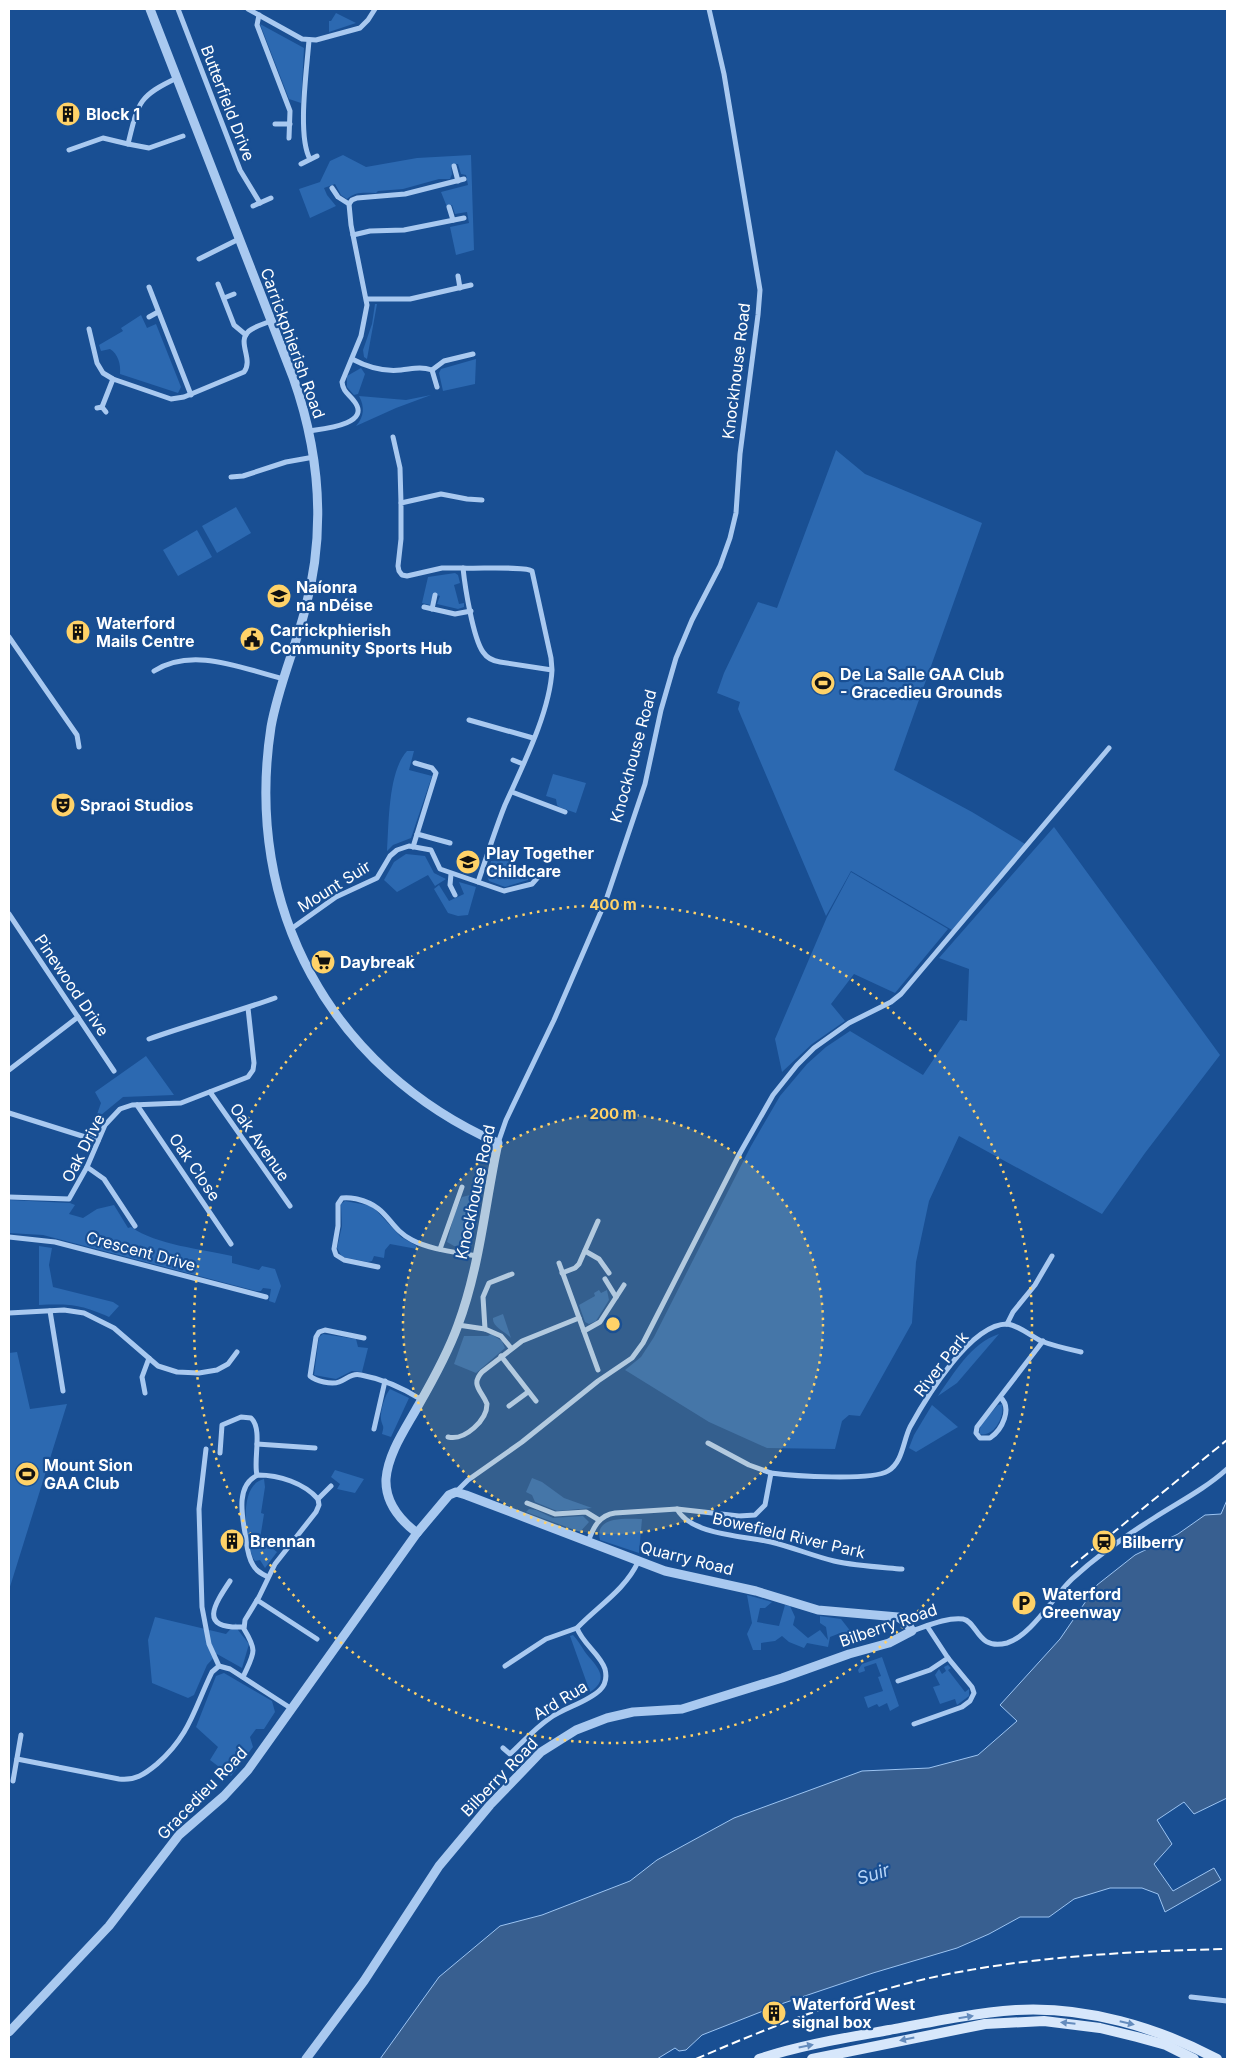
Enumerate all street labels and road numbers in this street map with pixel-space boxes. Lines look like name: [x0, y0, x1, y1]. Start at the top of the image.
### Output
street label: Butterfield Drive: [197, 42, 259, 164]
street label: Carrickphierish Road: [256, 265, 330, 421]
street label: Knockhouse Road: [718, 302, 754, 440]
street label: Knockhouse Road: [606, 687, 660, 825]
street label: Mount Suir: [294, 856, 374, 916]
street label: Pinewood Drive: [31, 930, 113, 1040]
street label: Oak Avenue: [226, 1099, 294, 1185]
street label: Oak Drive: [57, 1110, 109, 1186]
street label: Knockhouse Road: [451, 1123, 499, 1261]
street label: Oak Close: [165, 1129, 225, 1205]
street label: Crescent Drive: [84, 1227, 198, 1275]
street label: River Park: [909, 1327, 973, 1400]
street label: Bowefield River Park: [711, 1508, 868, 1562]
street label: Quarry Road: [638, 1537, 736, 1579]
street label: Bilberry Road: [837, 1599, 939, 1651]
street label: Ard Rua: [529, 1676, 591, 1724]
street label: Bilberry Road: [456, 1733, 542, 1821]
street label: Gracedieu Road: [153, 1743, 251, 1843]

